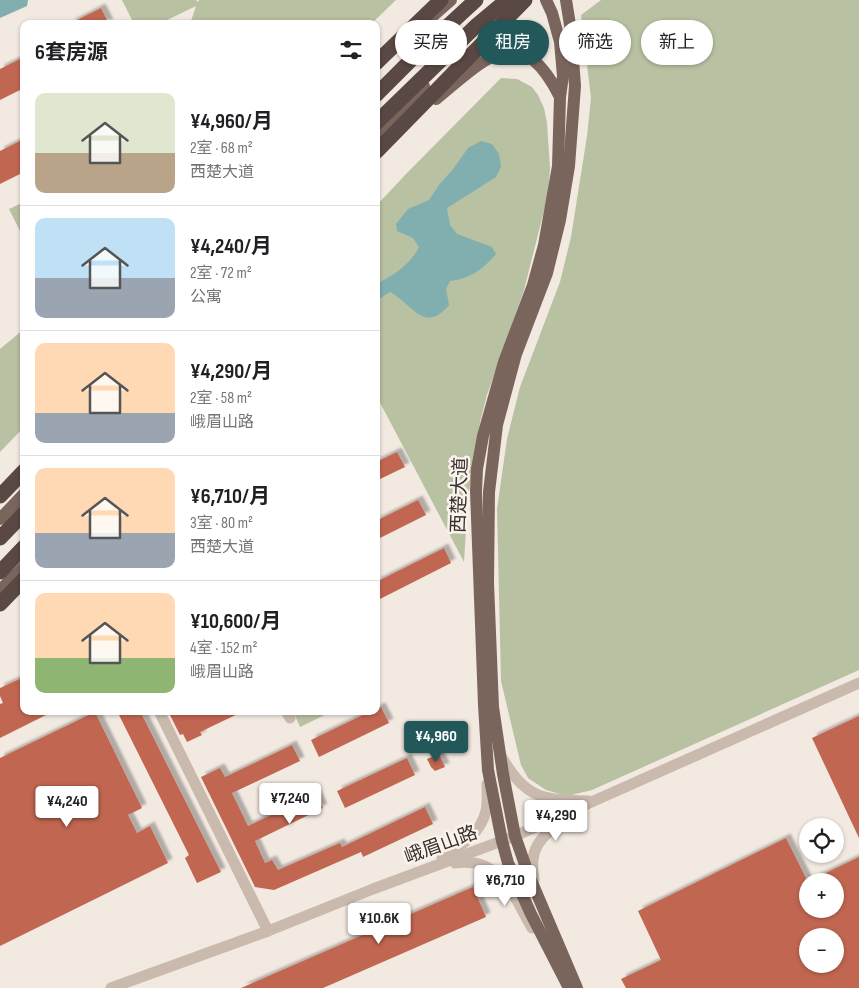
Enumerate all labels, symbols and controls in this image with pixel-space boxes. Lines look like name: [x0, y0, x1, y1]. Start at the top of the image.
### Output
chip: 买房: [395, 20, 467, 65]
chip: 租房: [477, 20, 549, 65]
chip: 筛选: [559, 20, 631, 65]
chip: 新上: [641, 20, 713, 65]
icon: filters: [337, 36, 365, 64]
text: 6套房源: [35, 40, 108, 65]
text: ¥4,960/月: [190, 109, 273, 134]
icon: home: [75, 113, 135, 173]
text: 2室 · 68 m²: [190, 139, 253, 158]
text: 西楚大道: [190, 163, 254, 182]
text: ¥4,240/月: [190, 234, 272, 259]
icon: home: [75, 238, 135, 298]
text: 2室 · 72 m²: [190, 264, 252, 283]
text: 公寓: [190, 288, 222, 307]
text: ¥4,290/月: [190, 359, 272, 384]
icon: home: [75, 363, 135, 423]
text: 2室 · 58 m²: [190, 389, 252, 408]
text: 峨眉山路: [190, 413, 254, 432]
street label: 西楚大道: [447, 457, 473, 533]
text: ¥6,710/月: [190, 484, 270, 509]
icon: home: [75, 488, 135, 548]
text: 3室 · 80 m²: [190, 514, 253, 533]
text: 西楚大道: [190, 538, 254, 557]
text: ¥10,600/月: [190, 609, 281, 634]
icon: home: [75, 613, 135, 673]
text: 4室 · 152 m²: [190, 639, 257, 658]
text: 峨眉山路: [190, 663, 254, 682]
pin: ¥4,960: [395, 720, 477, 763]
text: ¥4,960: [415, 727, 457, 746]
pin: ¥7,240: [249, 782, 331, 825]
pin: ¥4,240: [26, 786, 108, 828]
text: ¥7,240: [270, 789, 310, 808]
text: ¥4,240: [46, 792, 88, 811]
pin: ¥4,290: [515, 800, 597, 842]
text: ¥4,290: [535, 806, 577, 825]
map controls: [799, 818, 844, 973]
button: locate: [799, 818, 844, 863]
street label: 峨眉山路: [401, 821, 481, 869]
pin: ¥6,710: [464, 864, 546, 907]
text: ¥6,710: [485, 871, 525, 890]
button: +: [799, 873, 844, 918]
pin: ¥10.6K: [338, 902, 420, 945]
text: ¥10.6K: [359, 909, 399, 928]
button: −: [799, 928, 844, 973]

